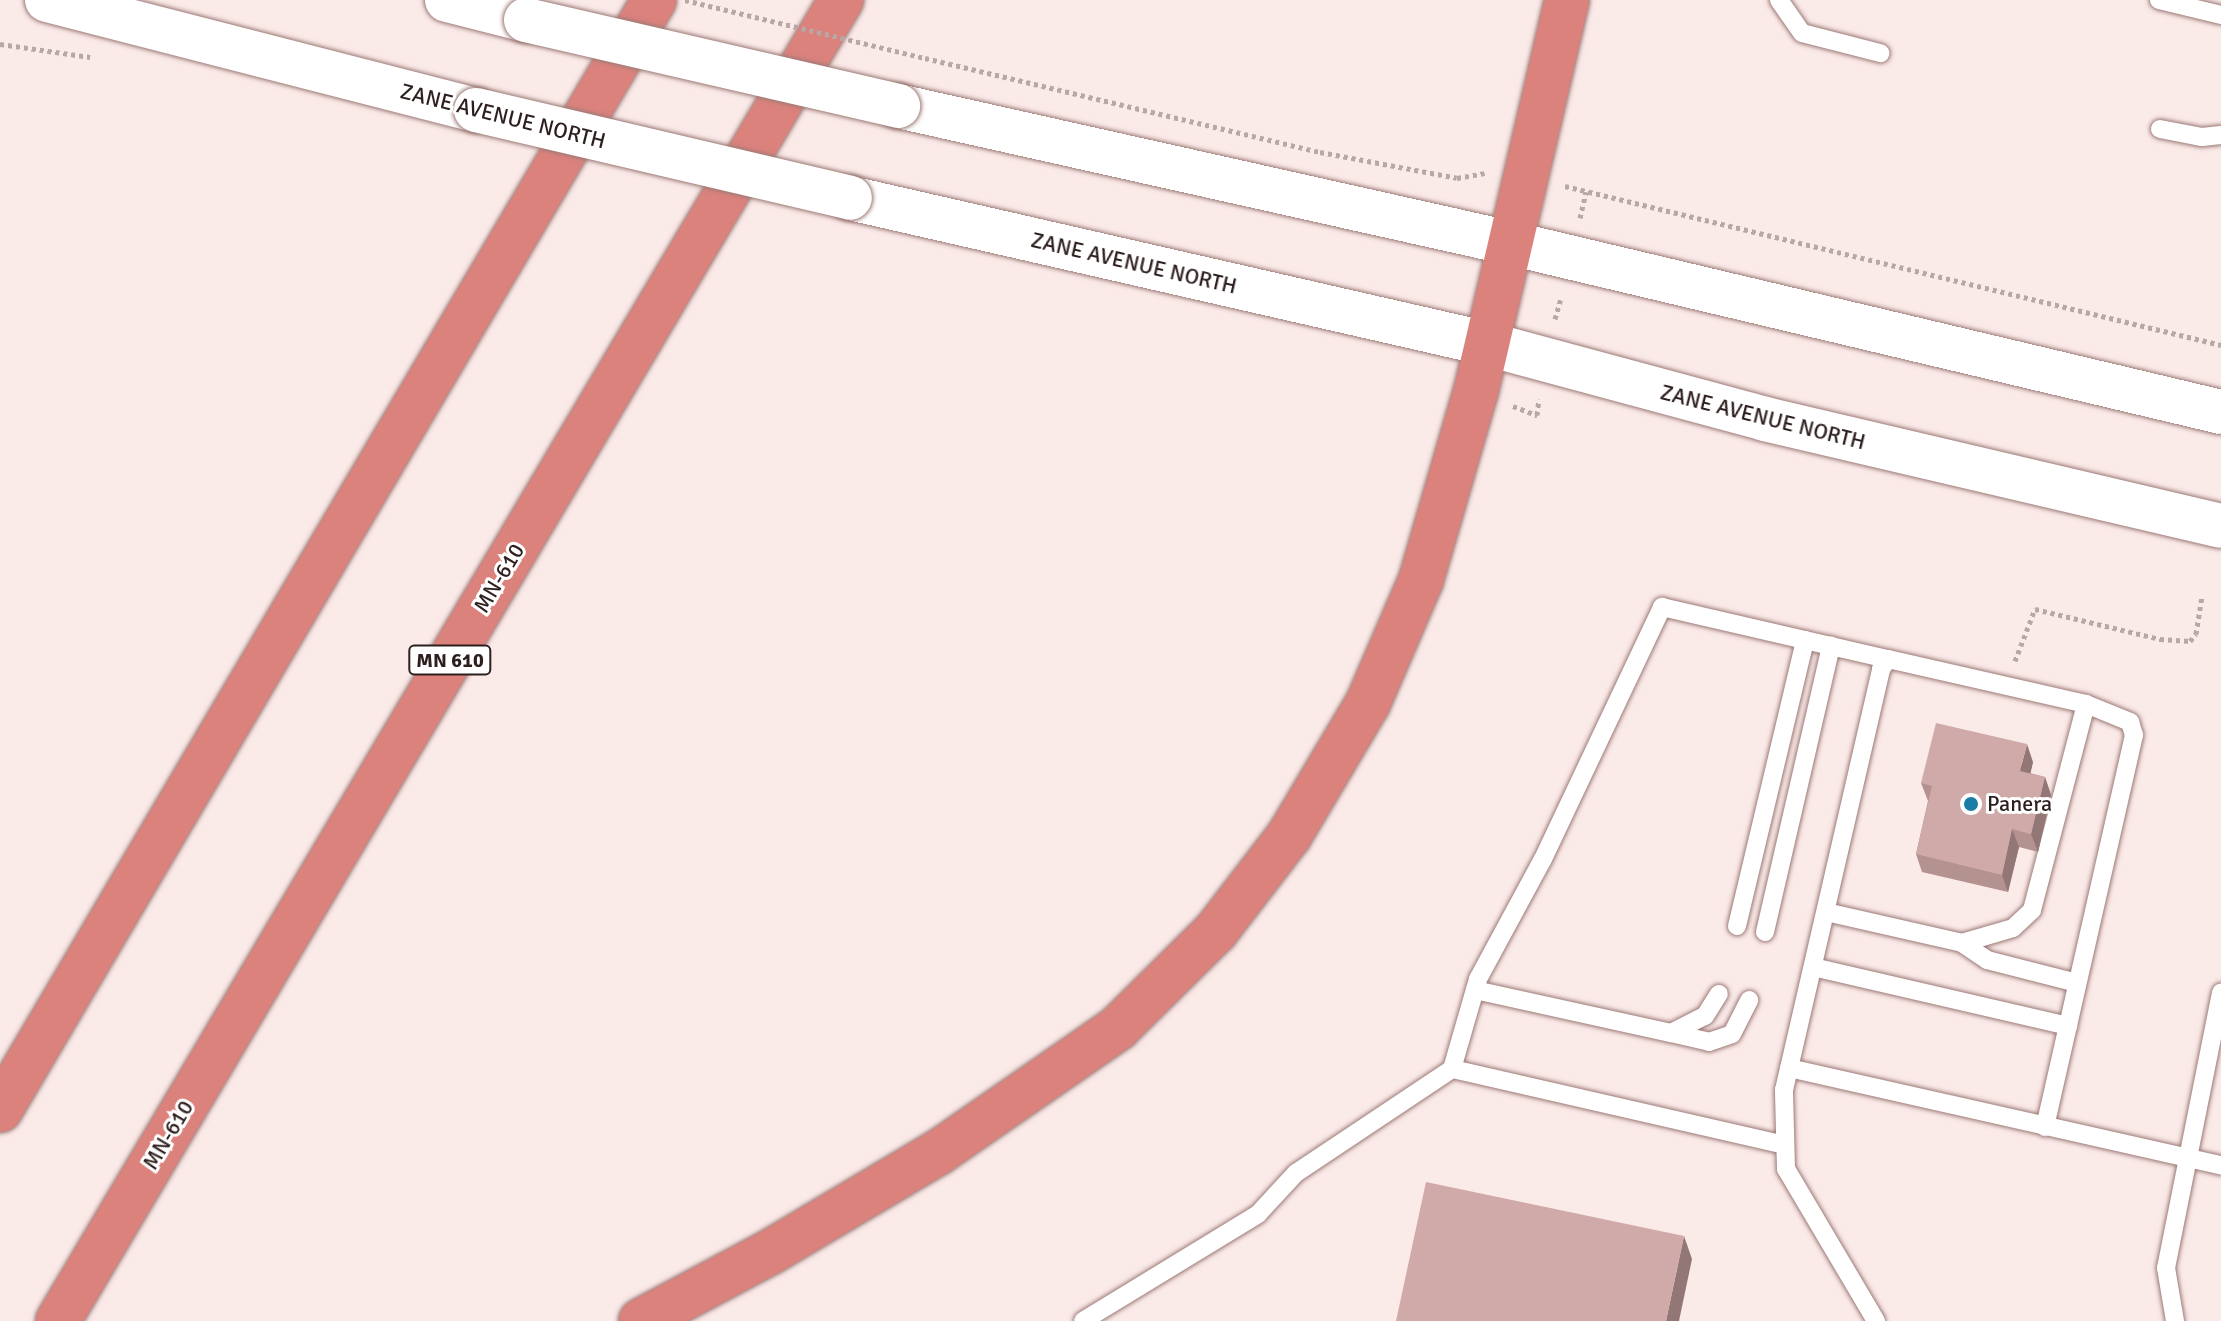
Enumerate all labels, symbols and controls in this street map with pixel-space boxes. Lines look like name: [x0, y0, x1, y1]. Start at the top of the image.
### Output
street label: ZANE AVENUE NORTH: [398, 78, 608, 154]
street label: ZANE AVENUE NORTH: [1028, 226, 1240, 300]
street label: ZANE AVENUE NORTH: [1658, 379, 1868, 455]
street label: MN-610: [468, 539, 530, 617]
road number: MN 610: [408, 644, 492, 676]
place label: Panera: [1987, 791, 2052, 817]
marker: Panera: [1962, 795, 1980, 813]
street label: MN-610: [137, 1096, 199, 1174]

